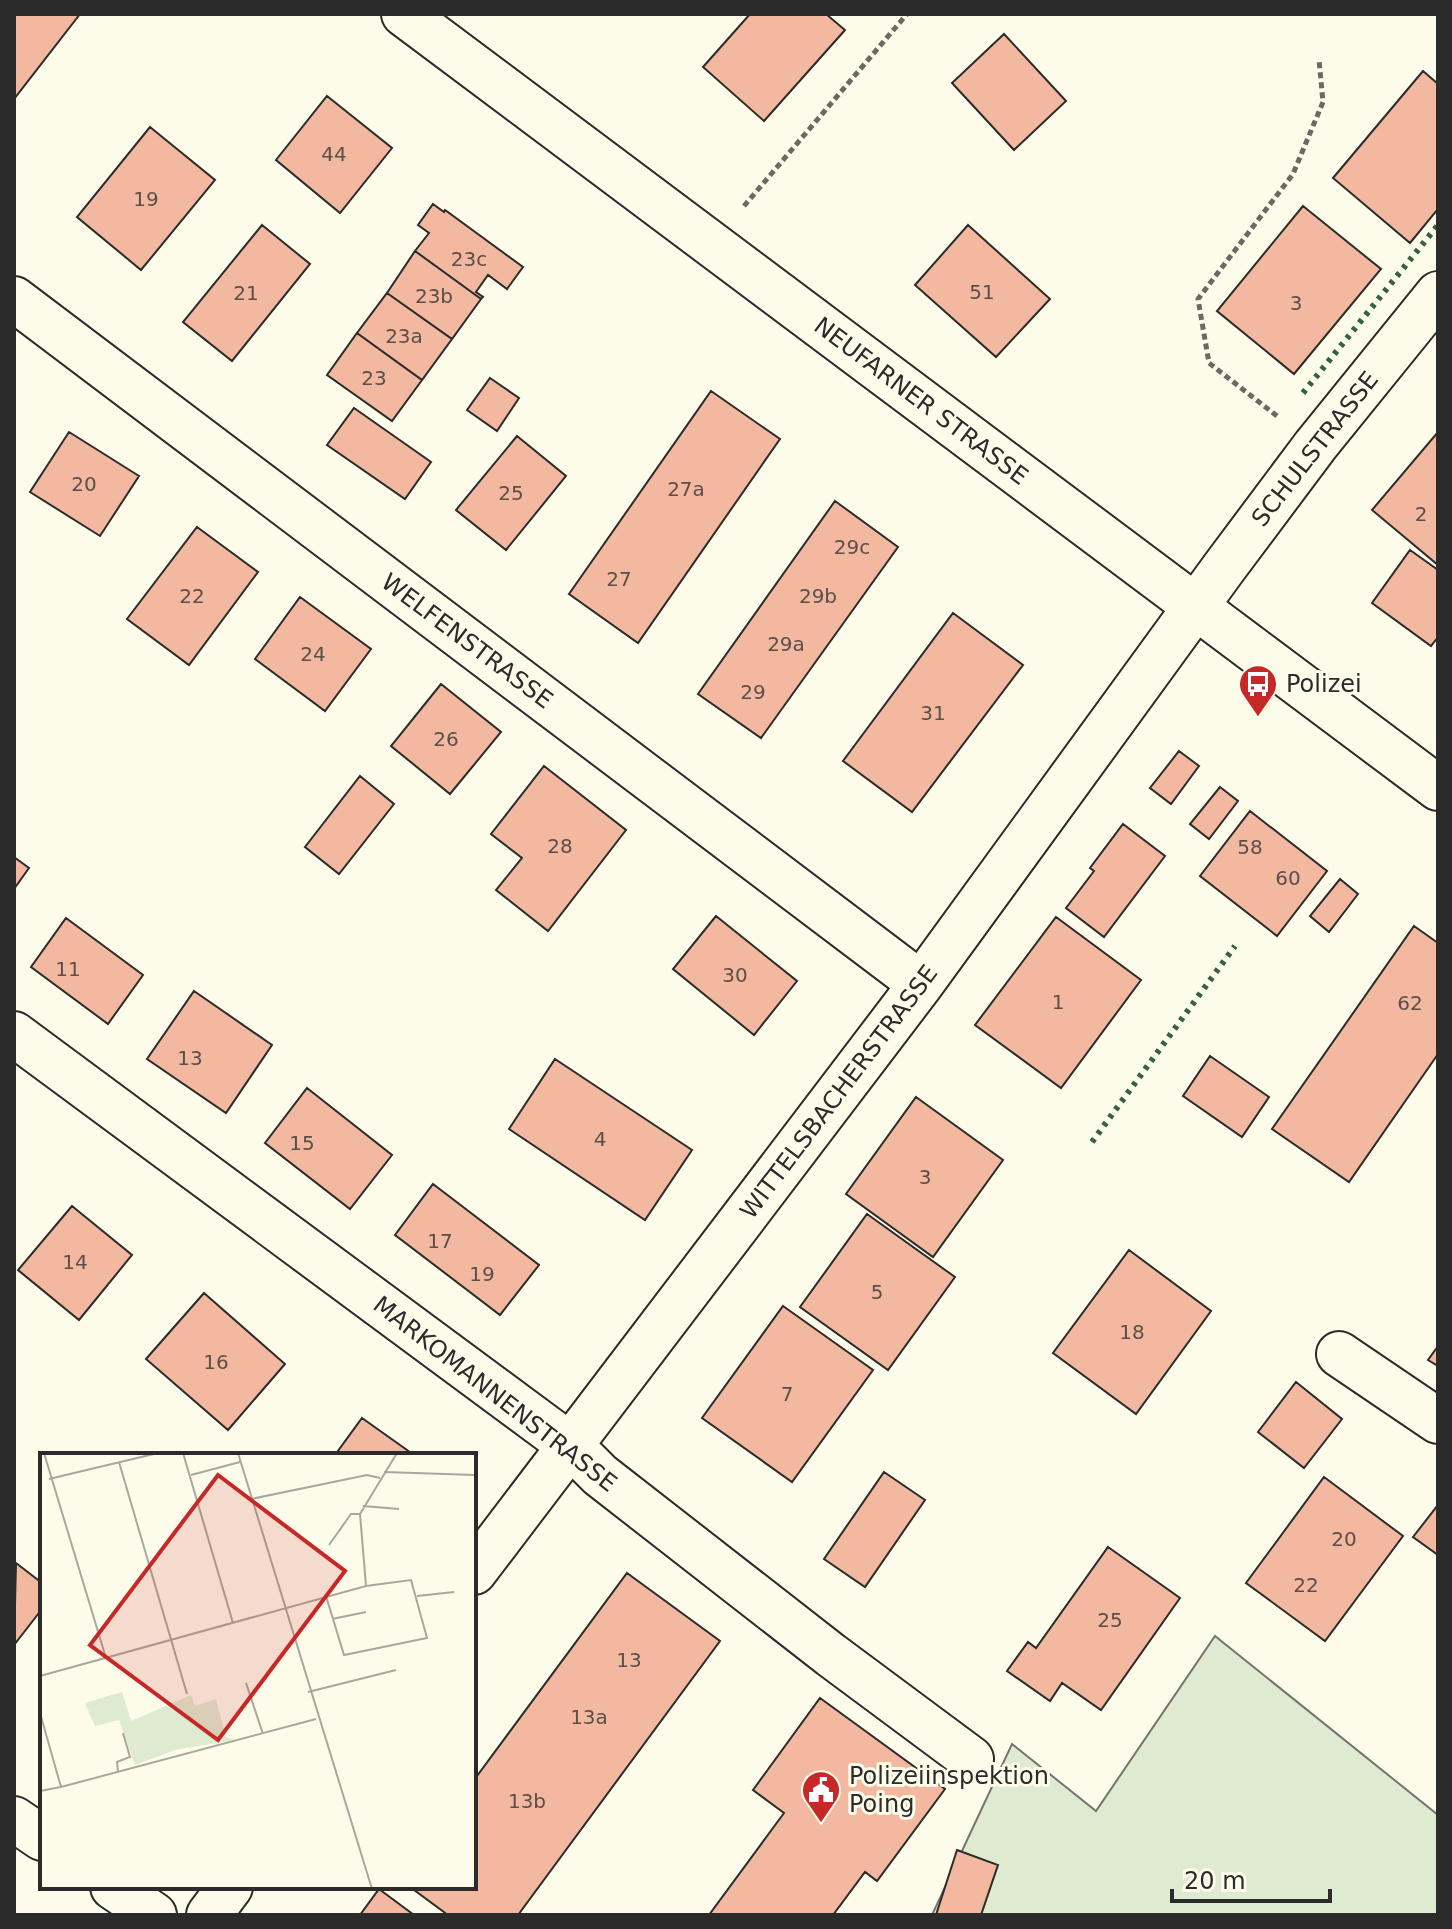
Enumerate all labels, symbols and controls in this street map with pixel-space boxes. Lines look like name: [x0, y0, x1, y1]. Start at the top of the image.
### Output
house number: 44: [321, 142, 347, 166]
house number: 19: [133, 187, 159, 211]
house number: 23c: [451, 247, 487, 271]
house number: 51: [969, 280, 995, 304]
house number: 21: [233, 281, 259, 305]
house number: 23b: [415, 284, 453, 308]
house number: 3: [1290, 291, 1302, 315]
street label: NEUFARNER STRASSE: [809, 311, 1033, 491]
house number: 23a: [385, 324, 423, 348]
house number: 23: [361, 366, 387, 390]
street label: SCHULSTRASSE: [1246, 366, 1384, 532]
house number: 20: [71, 472, 97, 496]
house number: 27a: [667, 477, 705, 501]
house number: 25: [498, 481, 524, 505]
house number: 2: [1415, 502, 1427, 526]
house number: 29c: [834, 535, 870, 559]
house number: 27: [606, 567, 632, 591]
street label: WELFENSTRASSE: [376, 568, 558, 714]
house number: 22: [179, 584, 205, 608]
house number: 29b: [799, 584, 837, 608]
house number: 29a: [767, 632, 805, 656]
house number: 24: [300, 642, 326, 666]
bus stop icon: Polizei: [1237, 663, 1279, 718]
place label: Polizei: [1286, 670, 1362, 698]
house number: 29: [740, 680, 766, 704]
house number: 31: [920, 701, 946, 725]
house number: 26: [433, 727, 459, 751]
house number: 28: [547, 834, 573, 858]
house number: 58: [1237, 835, 1263, 859]
house number: 60: [1275, 866, 1301, 890]
house number: 11: [55, 957, 81, 981]
street label: WITTELSBACHERSTRASSE: [734, 960, 944, 1224]
house number: 30: [722, 963, 748, 987]
house number: 1: [1052, 990, 1064, 1014]
house number: 62: [1397, 991, 1423, 1015]
house number: 13: [177, 1046, 203, 1070]
house number: 4: [594, 1127, 606, 1151]
house number: 15: [289, 1131, 315, 1155]
house number: 3: [919, 1165, 931, 1189]
house number: 17: [427, 1229, 453, 1253]
house number: 14: [62, 1250, 88, 1274]
house number: 19: [469, 1262, 495, 1286]
house number: 5: [871, 1280, 883, 1304]
street label: MARKOMANNENSTRASSE: [368, 1290, 622, 1498]
house number: 18: [1119, 1320, 1145, 1344]
house number: 16: [203, 1350, 229, 1374]
house number: 7: [781, 1382, 793, 1406]
inset map: [40, 1453, 476, 1889]
house number: 20: [1331, 1527, 1357, 1551]
house number: 22: [1293, 1573, 1319, 1597]
house number: 25: [1097, 1608, 1123, 1632]
house number: 13: [616, 1648, 642, 1672]
house number: 13a: [570, 1705, 608, 1729]
place label: Polizeiinspektion Poing: [849, 1762, 1049, 1818]
public building icon: Polizeiinspektion Poing: [800, 1769, 842, 1824]
house number: 13b: [508, 1789, 546, 1813]
scale bar: [1172, 1853, 1330, 1903]
text: 20 m: [1184, 1867, 1246, 1895]

